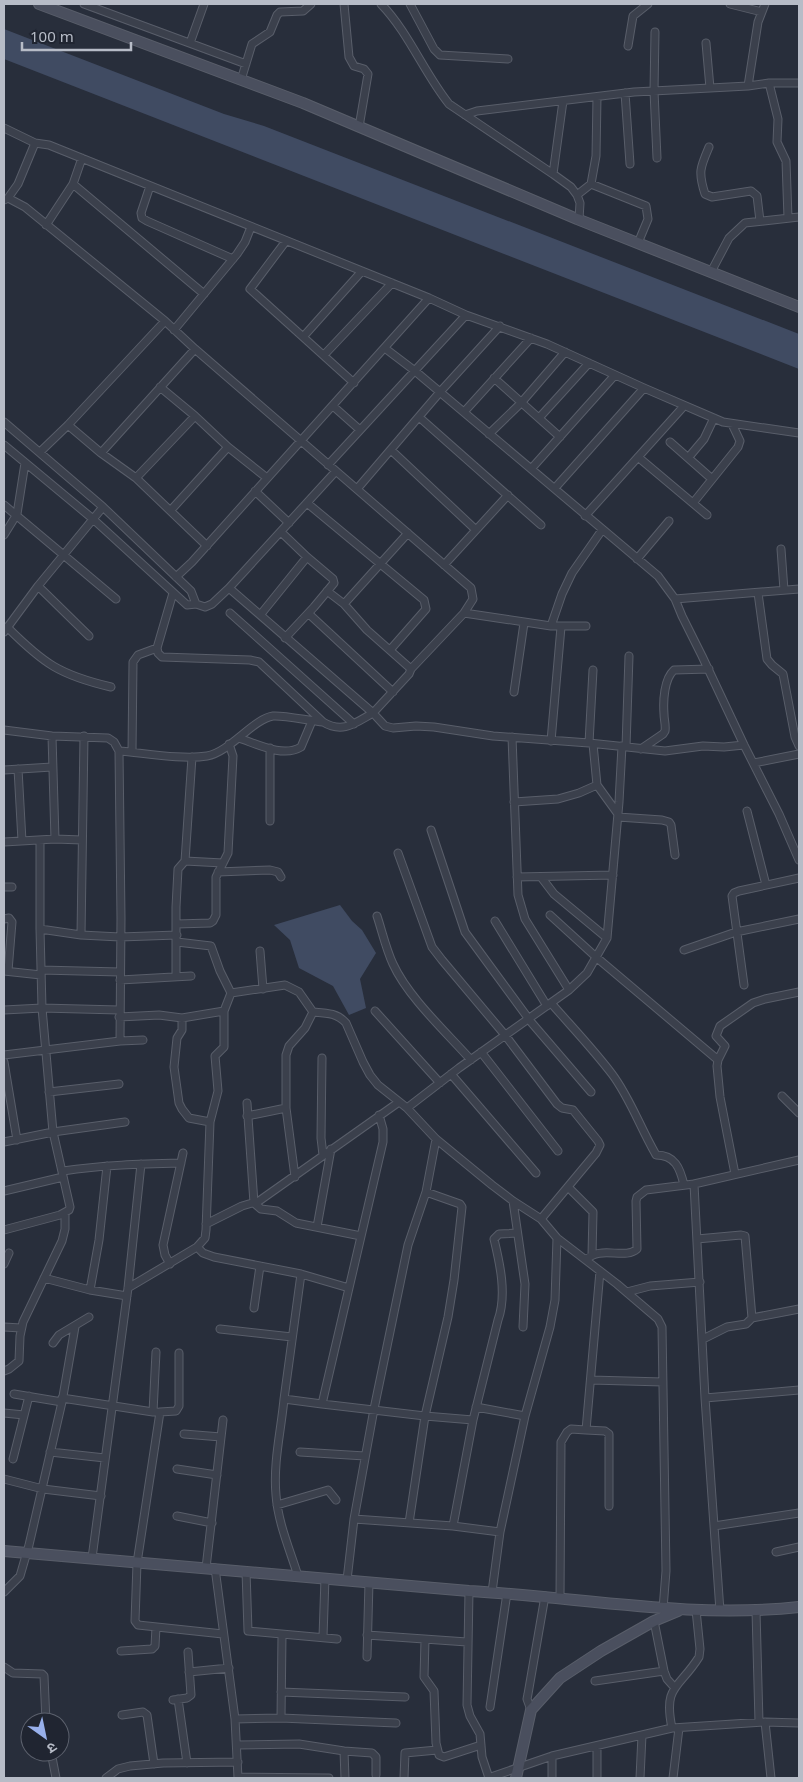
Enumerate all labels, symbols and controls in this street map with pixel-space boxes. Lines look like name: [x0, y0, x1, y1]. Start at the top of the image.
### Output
scale bar: [22, 20, 131, 52]
text: 100 m: [30, 26, 74, 46]
north arrow: [20, 1712, 70, 1762]
text: उ: [43, 1738, 61, 1759]

